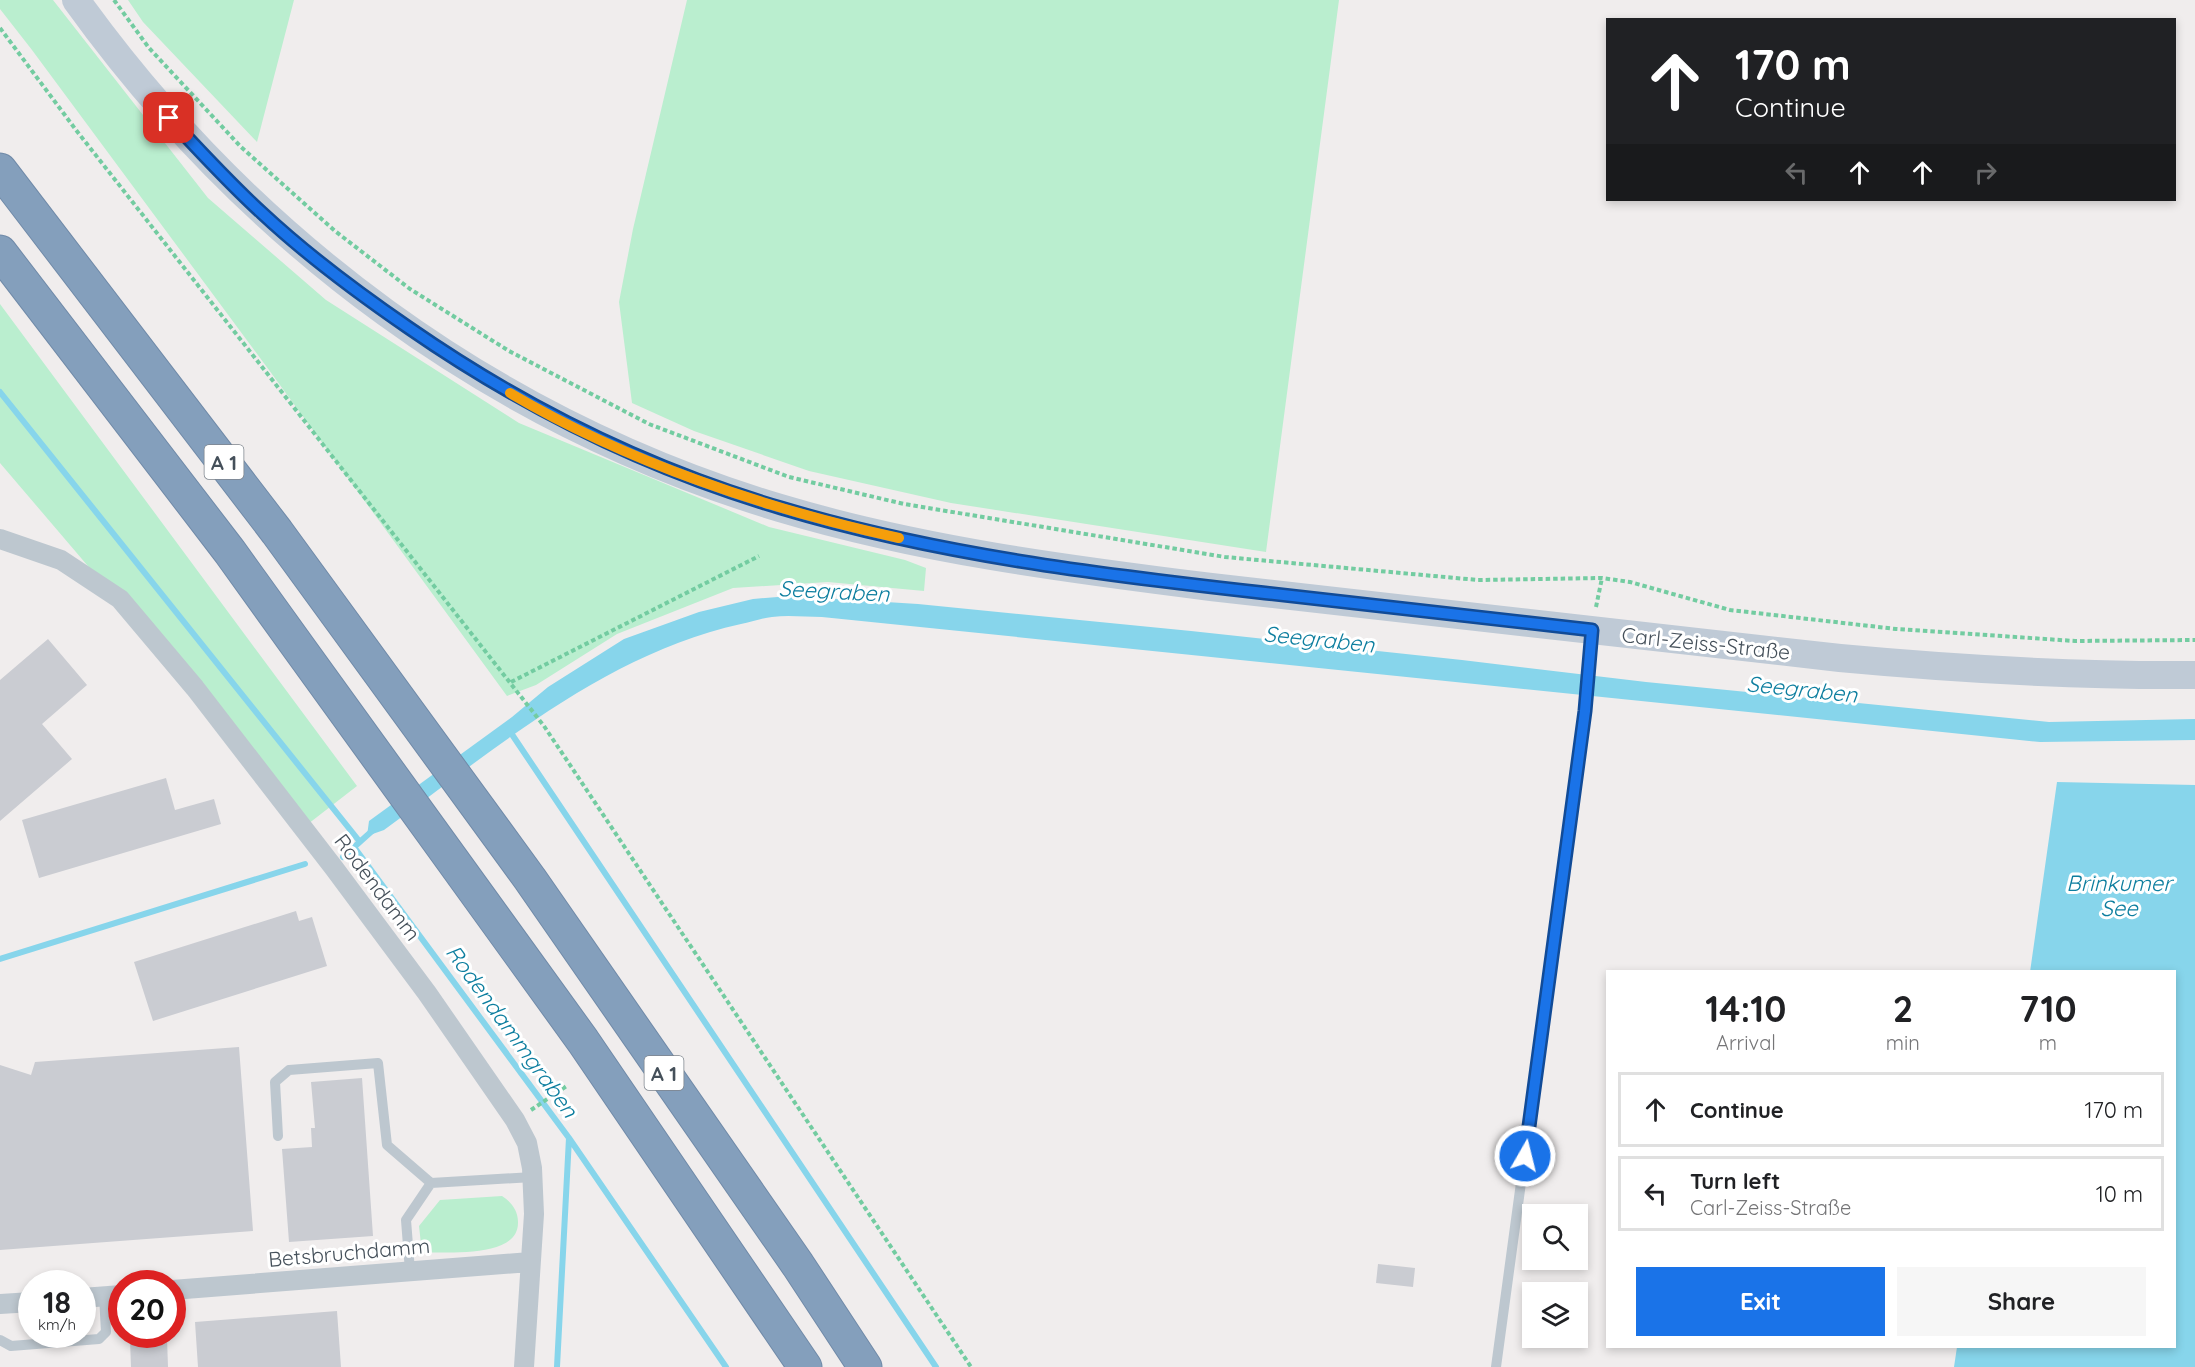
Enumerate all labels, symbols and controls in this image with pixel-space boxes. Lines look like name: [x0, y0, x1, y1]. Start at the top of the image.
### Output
text: 170 m: [1735, 38, 1851, 91]
icon: ahead: [1636, 42, 1714, 120]
text: Continue: [1735, 90, 1846, 124]
pin: [143, 92, 194, 143]
icon: arrive: [152, 101, 185, 134]
icon: left: [1780, 156, 1813, 189]
icon: ahead: [1843, 156, 1876, 189]
icon: ahead: [1906, 156, 1939, 189]
icon: right: [1969, 156, 2002, 189]
road number: A 1: [204, 445, 244, 479]
water label: Seegraben: [778, 574, 891, 608]
water label: Seegraben: [1262, 619, 1377, 659]
street label: Carl-Zeiss-Straße: [1620, 621, 1792, 665]
water label: Seegraben: [1745, 669, 1860, 709]
street label: Rodendamm: [329, 828, 427, 946]
water label: Brinkumer See: [2066, 869, 2174, 922]
water label: Rodendammgraben: [440, 939, 585, 1124]
text: 14:10: [1705, 986, 1786, 1031]
text: 2: [1893, 986, 1913, 1031]
text: 710: [2019, 986, 2077, 1031]
text: Arrival: [1716, 1030, 1776, 1055]
text: min: [1886, 1030, 1920, 1055]
text: m: [2039, 1030, 2057, 1055]
road number: A 1: [644, 1056, 684, 1090]
icon: ahead: [1639, 1093, 1672, 1126]
text: Continue: [1690, 1096, 1784, 1124]
text: 170 m: [2084, 1096, 2143, 1124]
position arrow: [1493, 1124, 1557, 1188]
text: Turn left: [1690, 1167, 1780, 1195]
icon: left: [1639, 1177, 1672, 1210]
text: 10 m: [2096, 1180, 2143, 1208]
text: Carl-Zeiss-Straße: [1690, 1195, 1851, 1220]
map controls: [1522, 1204, 1588, 1348]
button: search: [1522, 1204, 1588, 1270]
street label: Betsbruchdamm: [267, 1232, 431, 1272]
button: Exit: [1636, 1267, 1885, 1336]
button: Share: [1897, 1267, 2146, 1336]
speed limit sign: 20: [108, 1270, 186, 1348]
button: layers: [1522, 1282, 1588, 1348]
text: 18: [43, 1283, 71, 1321]
text: km/h: [38, 1315, 76, 1334]

